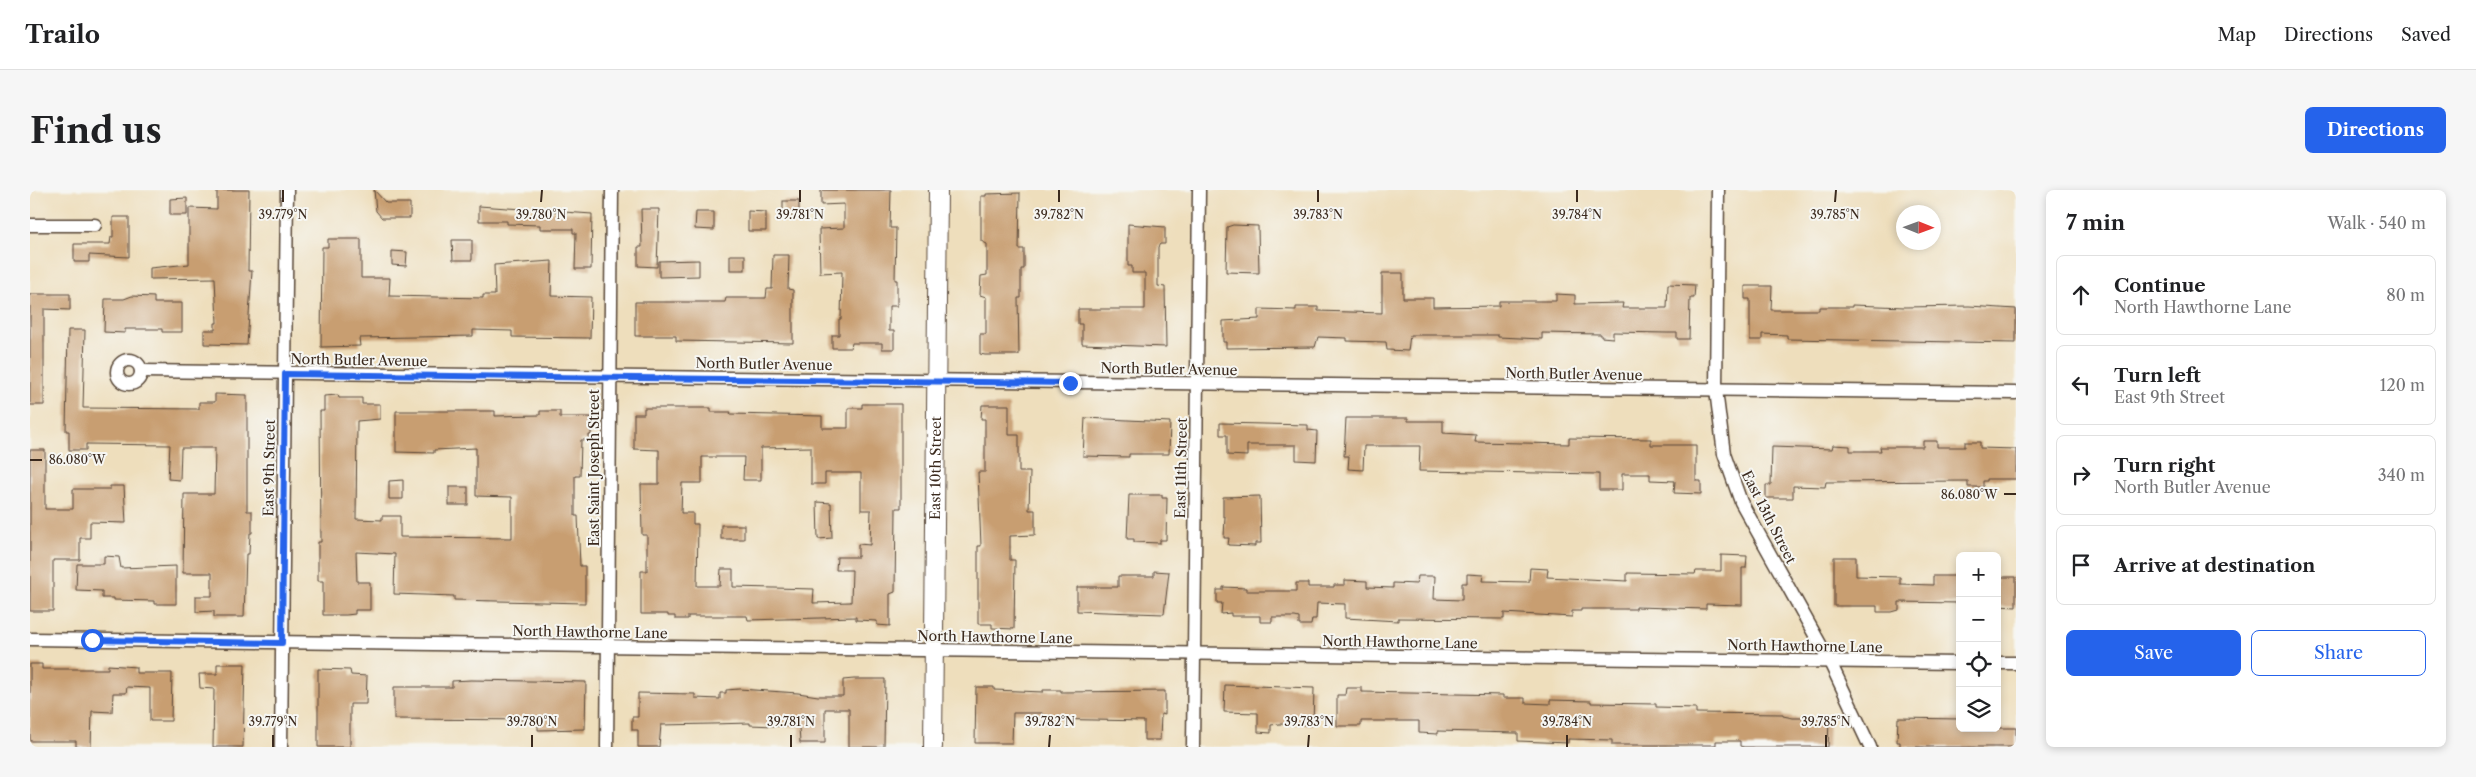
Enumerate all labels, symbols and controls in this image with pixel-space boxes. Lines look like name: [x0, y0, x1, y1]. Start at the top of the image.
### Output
text: Trailo: [25, 20, 100, 49]
text: Map: [2217, 24, 2256, 46]
text: Directions: [2284, 24, 2373, 46]
text: Saved: [2401, 24, 2451, 46]
button: Directions: [2305, 107, 2446, 153]
text: Find us: [30, 109, 162, 152]
north arrow: [1896, 205, 1941, 250]
text: 39.779°N: [259, 207, 308, 222]
text: 39.780°N: [516, 207, 566, 222]
text: 39.781°N: [776, 207, 824, 222]
text: 39.782°N: [1034, 207, 1084, 222]
text: 39.783°N: [1293, 207, 1343, 222]
text: 39.784°N: [1552, 207, 1602, 222]
text: 39.785°N: [1810, 207, 1860, 222]
text: 7 min: [2066, 210, 2125, 235]
text: Walk · 540 m: [2328, 213, 2426, 233]
text: Continue: [2114, 274, 2206, 297]
icon: ahead: [2067, 281, 2095, 309]
text: 80 m: [2386, 285, 2425, 305]
text: North Hawthorne Lane: [2114, 297, 2291, 317]
street label: North Butler Avenue: [290, 350, 428, 370]
street label: North Butler Avenue: [695, 354, 833, 374]
street label: North Butler Avenue: [1100, 359, 1238, 379]
street label: North Butler Avenue: [1505, 364, 1643, 384]
text: Turn left: [2114, 364, 2201, 387]
icon: left: [2067, 371, 2095, 399]
route end: [1059, 372, 1082, 395]
text: 120 m: [2380, 375, 2425, 395]
text: East 9th Street: [2114, 387, 2225, 407]
street label: East Saint Joseph Street: [585, 389, 603, 547]
street label: East 10th Street: [926, 416, 945, 520]
street label: East 11th Street: [1171, 417, 1191, 518]
street label: East 9th Street: [259, 419, 279, 517]
text: 86.080°W: [49, 452, 106, 467]
text: Turn right: [2114, 454, 2215, 477]
icon: right: [2067, 461, 2095, 489]
text: 340 m: [2378, 465, 2425, 485]
street label: East 13th Street: [1738, 467, 1800, 567]
text: North Butler Avenue: [2114, 477, 2271, 497]
text: 86.080°W: [1941, 487, 1998, 502]
icon: arrive: [2067, 551, 2095, 579]
map controls: [1956, 552, 2001, 732]
button: +: [1956, 552, 2001, 597]
text: Arrive at destination: [2114, 554, 2315, 577]
button: −: [1956, 597, 2001, 642]
street label: North Hawthorne Lane: [512, 622, 668, 642]
street label: North Hawthorne Lane: [917, 627, 1073, 647]
route start: [81, 629, 104, 652]
button: Save: [2066, 630, 2241, 676]
button: Share: [2251, 630, 2426, 676]
street label: North Hawthorne Lane: [1322, 632, 1478, 652]
street label: North Hawthorne Lane: [1727, 636, 1883, 656]
button: locate: [1956, 642, 2001, 687]
button: layers: [1956, 687, 2001, 732]
text: 39.779°N: [249, 714, 298, 729]
text: 39.780°N: [507, 714, 557, 729]
text: 39.781°N: [767, 714, 815, 729]
text: 39.782°N: [1025, 714, 1075, 729]
text: 39.783°N: [1284, 714, 1334, 729]
text: 39.784°N: [1542, 714, 1592, 729]
text: 39.785°N: [1801, 714, 1851, 729]

